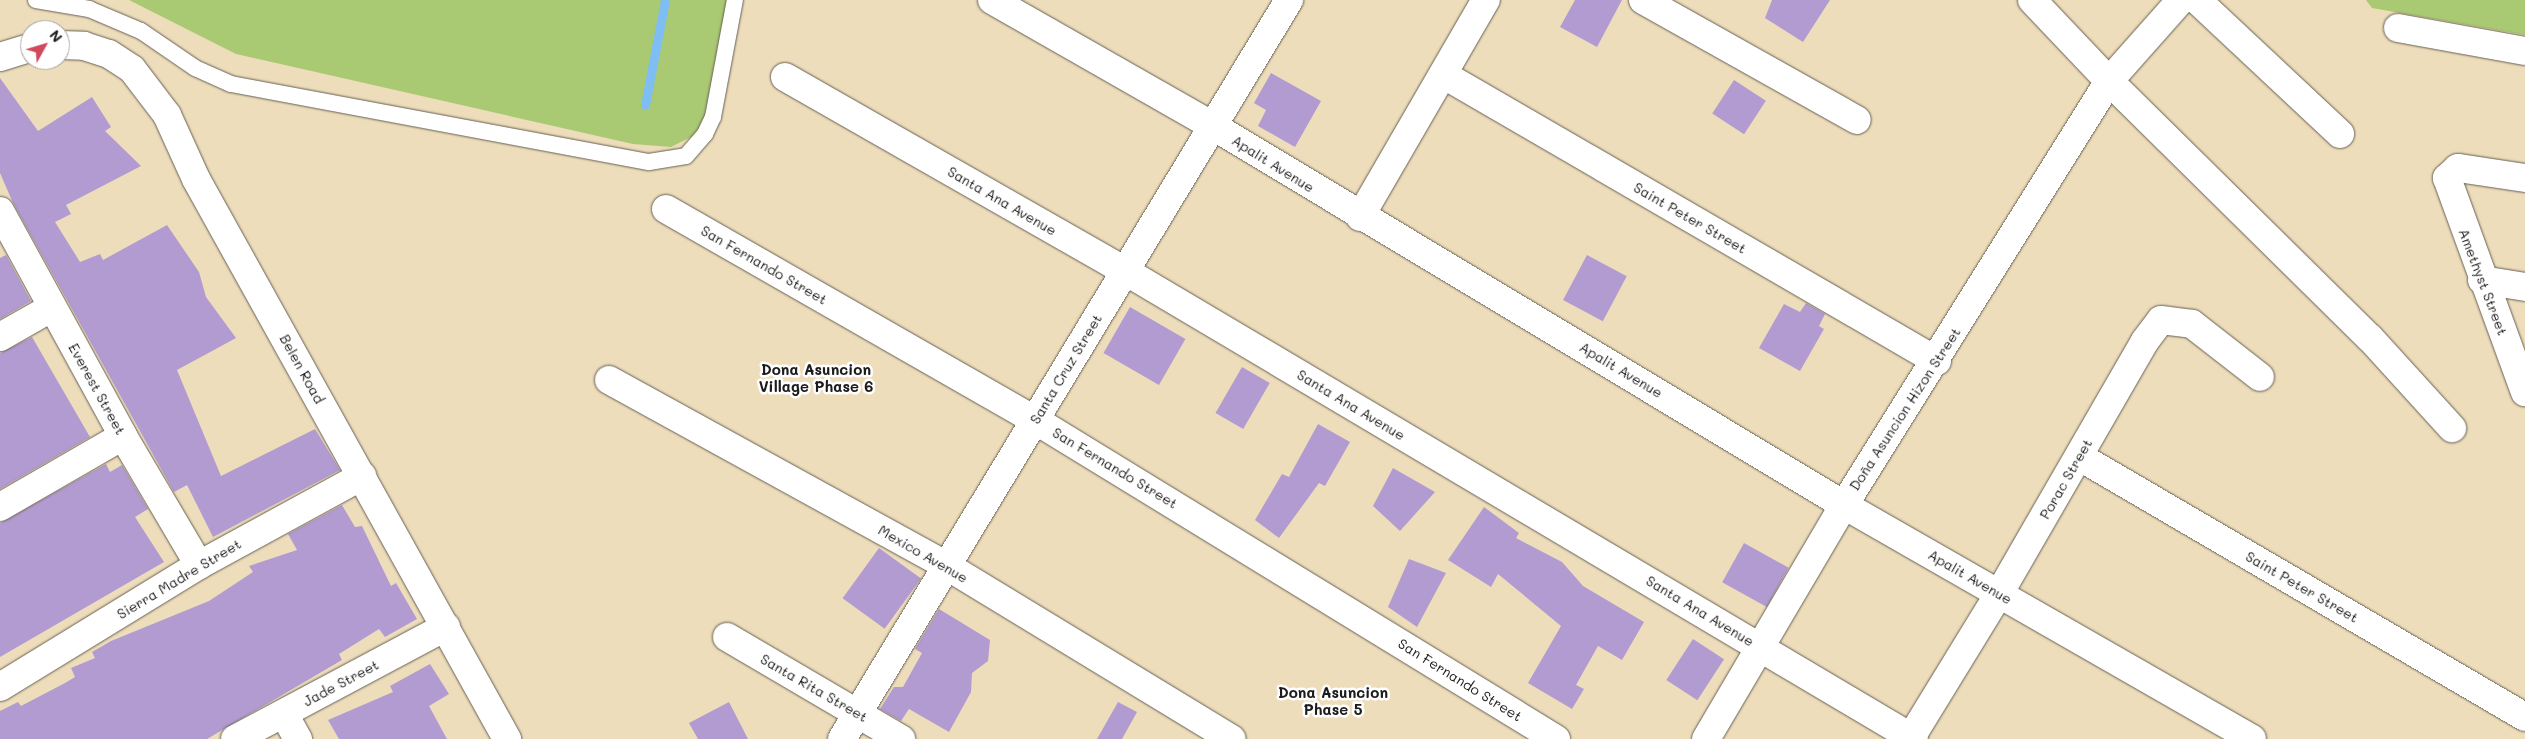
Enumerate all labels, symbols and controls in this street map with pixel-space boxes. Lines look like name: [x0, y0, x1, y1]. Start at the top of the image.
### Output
north arrow: [20, 20, 70, 70]
text: N: [46, 26, 67, 46]
street label: Apalit Avenue: [1229, 132, 1317, 196]
street label: Santa Ana Avenue: [945, 163, 1059, 239]
street label: Saint Peter Street: [1631, 179, 1749, 257]
street label: San Fernando Street: [698, 222, 830, 308]
street label: Amethyst Street: [2455, 226, 2511, 338]
street label: Santa Cruz Street: [1027, 311, 1105, 427]
street label: Doña Asuncion Hizon Street: [1846, 324, 1964, 494]
street label: Belen Road: [276, 331, 328, 407]
street label: Apalit Avenue: [1576, 339, 1666, 401]
street label: Everest Street: [65, 340, 129, 438]
district label: Dona Asuncion Village Phase 6: [759, 360, 873, 395]
street label: Santa Ana Avenue: [1294, 366, 1408, 444]
street label: San Fernando Street: [1049, 424, 1181, 512]
street label: Porac Street: [2036, 436, 2096, 522]
street label: Mexico Avenue: [875, 522, 971, 586]
street label: Sierra Madre Street: [114, 535, 244, 623]
street label: Apalit Avenue: [1925, 546, 2015, 608]
street label: Saint Peter Street: [2243, 548, 2361, 626]
street label: Santa Ana Avenue: [1643, 572, 1757, 650]
street label: San Fernando Street: [1395, 635, 1525, 725]
street label: Santa Rita Street: [757, 650, 871, 726]
street label: Jade Street: [300, 656, 382, 710]
district label: Dona Asuncion Phase 5: [1278, 683, 1388, 718]

